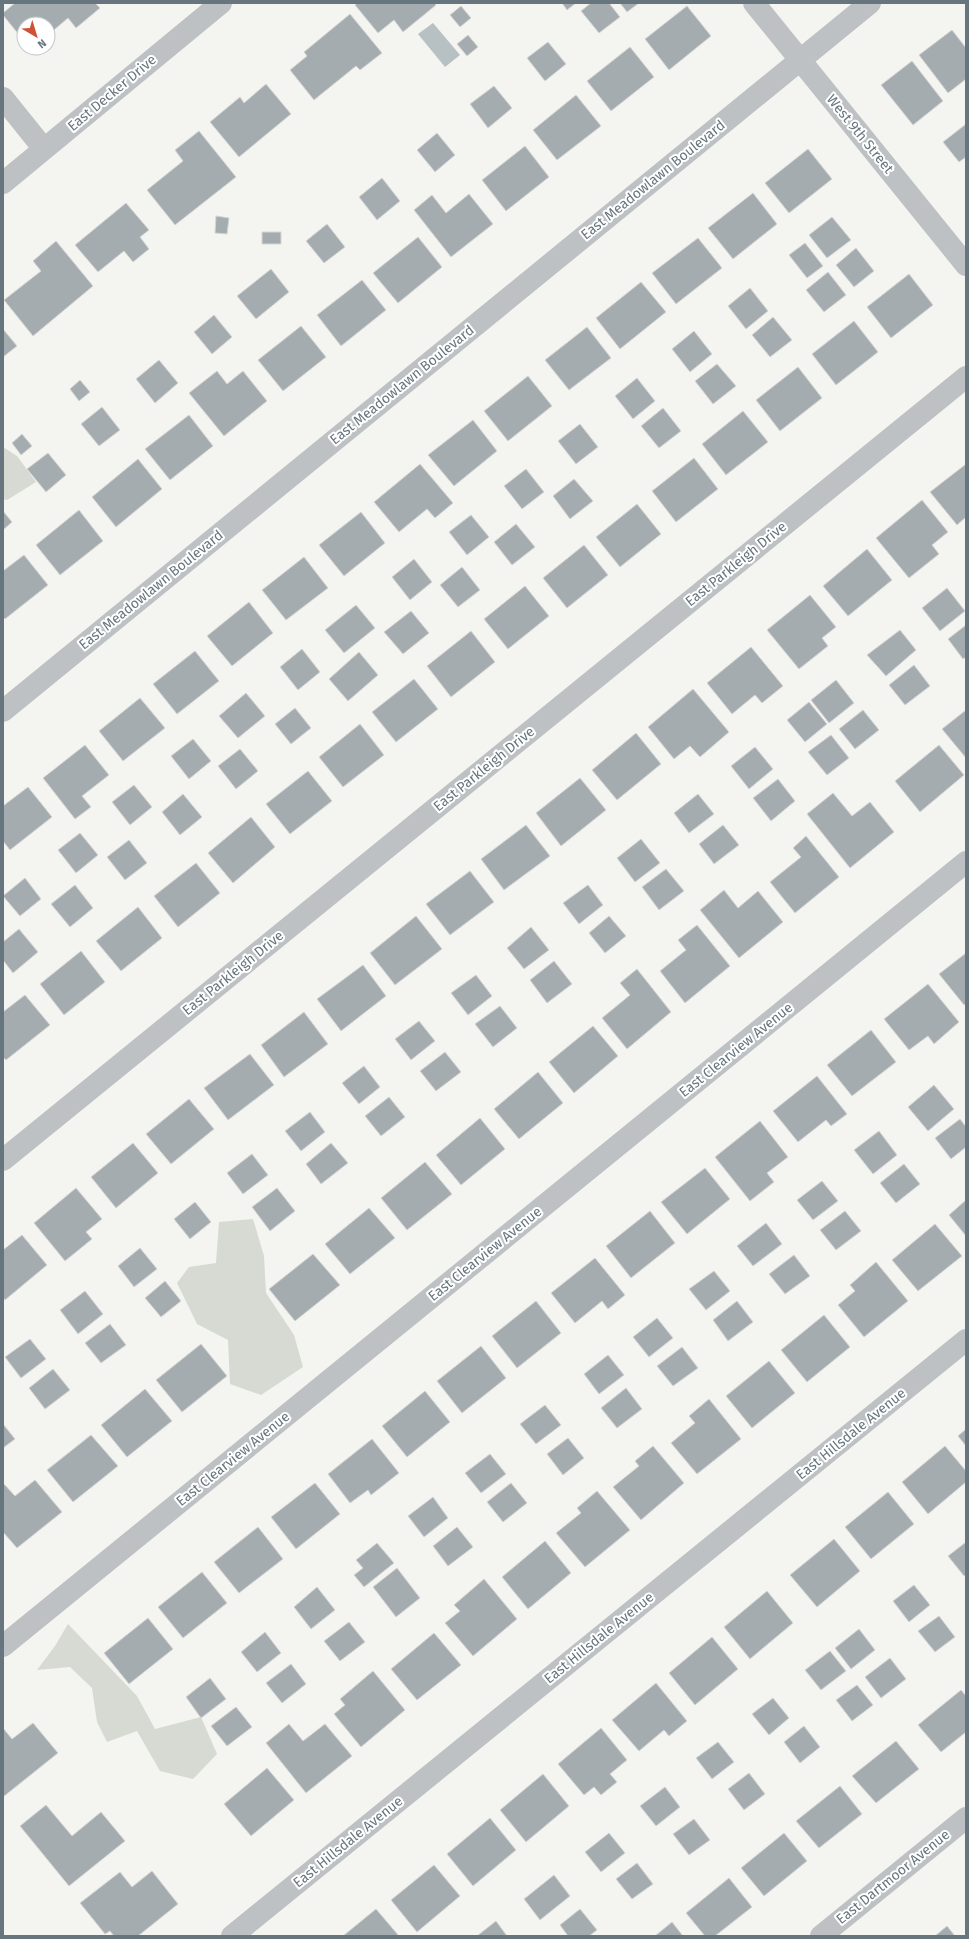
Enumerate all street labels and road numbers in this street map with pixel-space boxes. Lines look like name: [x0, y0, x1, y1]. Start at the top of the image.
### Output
street label: East Decker Drive: [64, 51, 160, 135]
street label: West 9th Street: [823, 91, 898, 178]
street label: East Meadowlawn Boulevard: [578, 117, 728, 243]
street label: East Meadowlawn Boulevard: [327, 322, 477, 448]
street label: East Parkleigh Drive: [682, 518, 790, 610]
street label: East Meadowlawn Boulevard: [76, 527, 226, 653]
street label: East Parkleigh Drive: [430, 723, 538, 815]
street label: East Parkleigh Drive: [179, 927, 287, 1019]
street label: East Clearview Avenue: [676, 999, 796, 1101]
street label: East Clearview Avenue: [425, 1203, 545, 1305]
street label: East Hillsdale Avenue: [793, 1385, 909, 1483]
street label: East Clearview Avenue: [173, 1408, 293, 1510]
street label: East Hillsdale Avenue: [541, 1589, 657, 1687]
street label: East Hillsdale Avenue: [290, 1793, 406, 1891]
street label: East Dartmoor Avenue: [833, 1826, 953, 1928]

